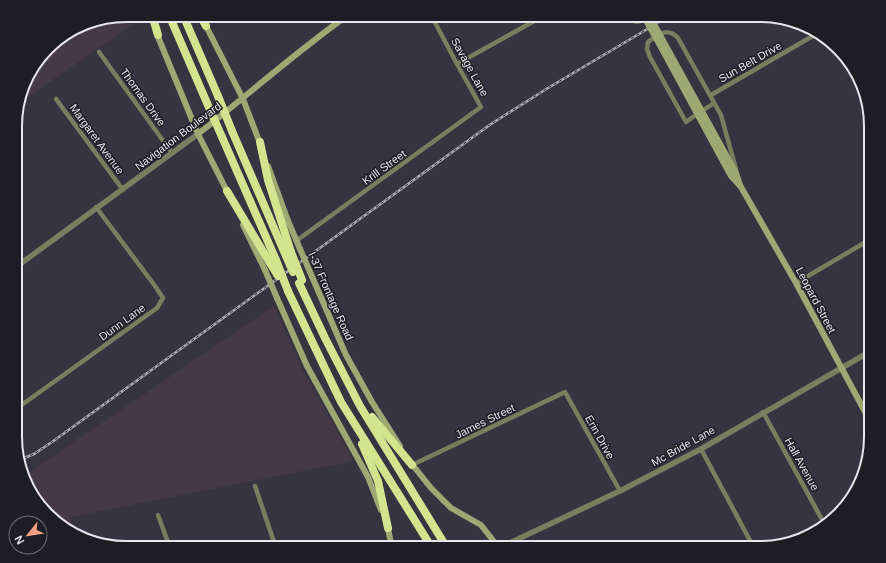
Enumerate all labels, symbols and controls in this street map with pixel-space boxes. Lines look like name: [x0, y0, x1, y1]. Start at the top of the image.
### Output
street label: Savage Lane: [449, 36, 491, 98]
street label: Sun Belt Drive: [717, 39, 783, 85]
street label: Thomas Drive: [118, 66, 168, 128]
street label: Navigation Boulevard: [133, 100, 223, 172]
street label: Margaret Avenue: [68, 102, 126, 176]
street label: Krill Street: [360, 147, 408, 187]
street label: I-37 Frontage Road: [306, 250, 356, 342]
street label: Leopard Street: [794, 265, 838, 335]
street label: Dunn Lane: [97, 301, 147, 343]
street label: James Street: [453, 401, 517, 441]
street label: Erin Drive: [583, 413, 617, 461]
street label: Mc Bride Lane: [649, 424, 717, 468]
street label: Hall Avenue: [783, 436, 821, 492]
north arrow: [8, 515, 48, 555]
text: N: [12, 534, 27, 546]

